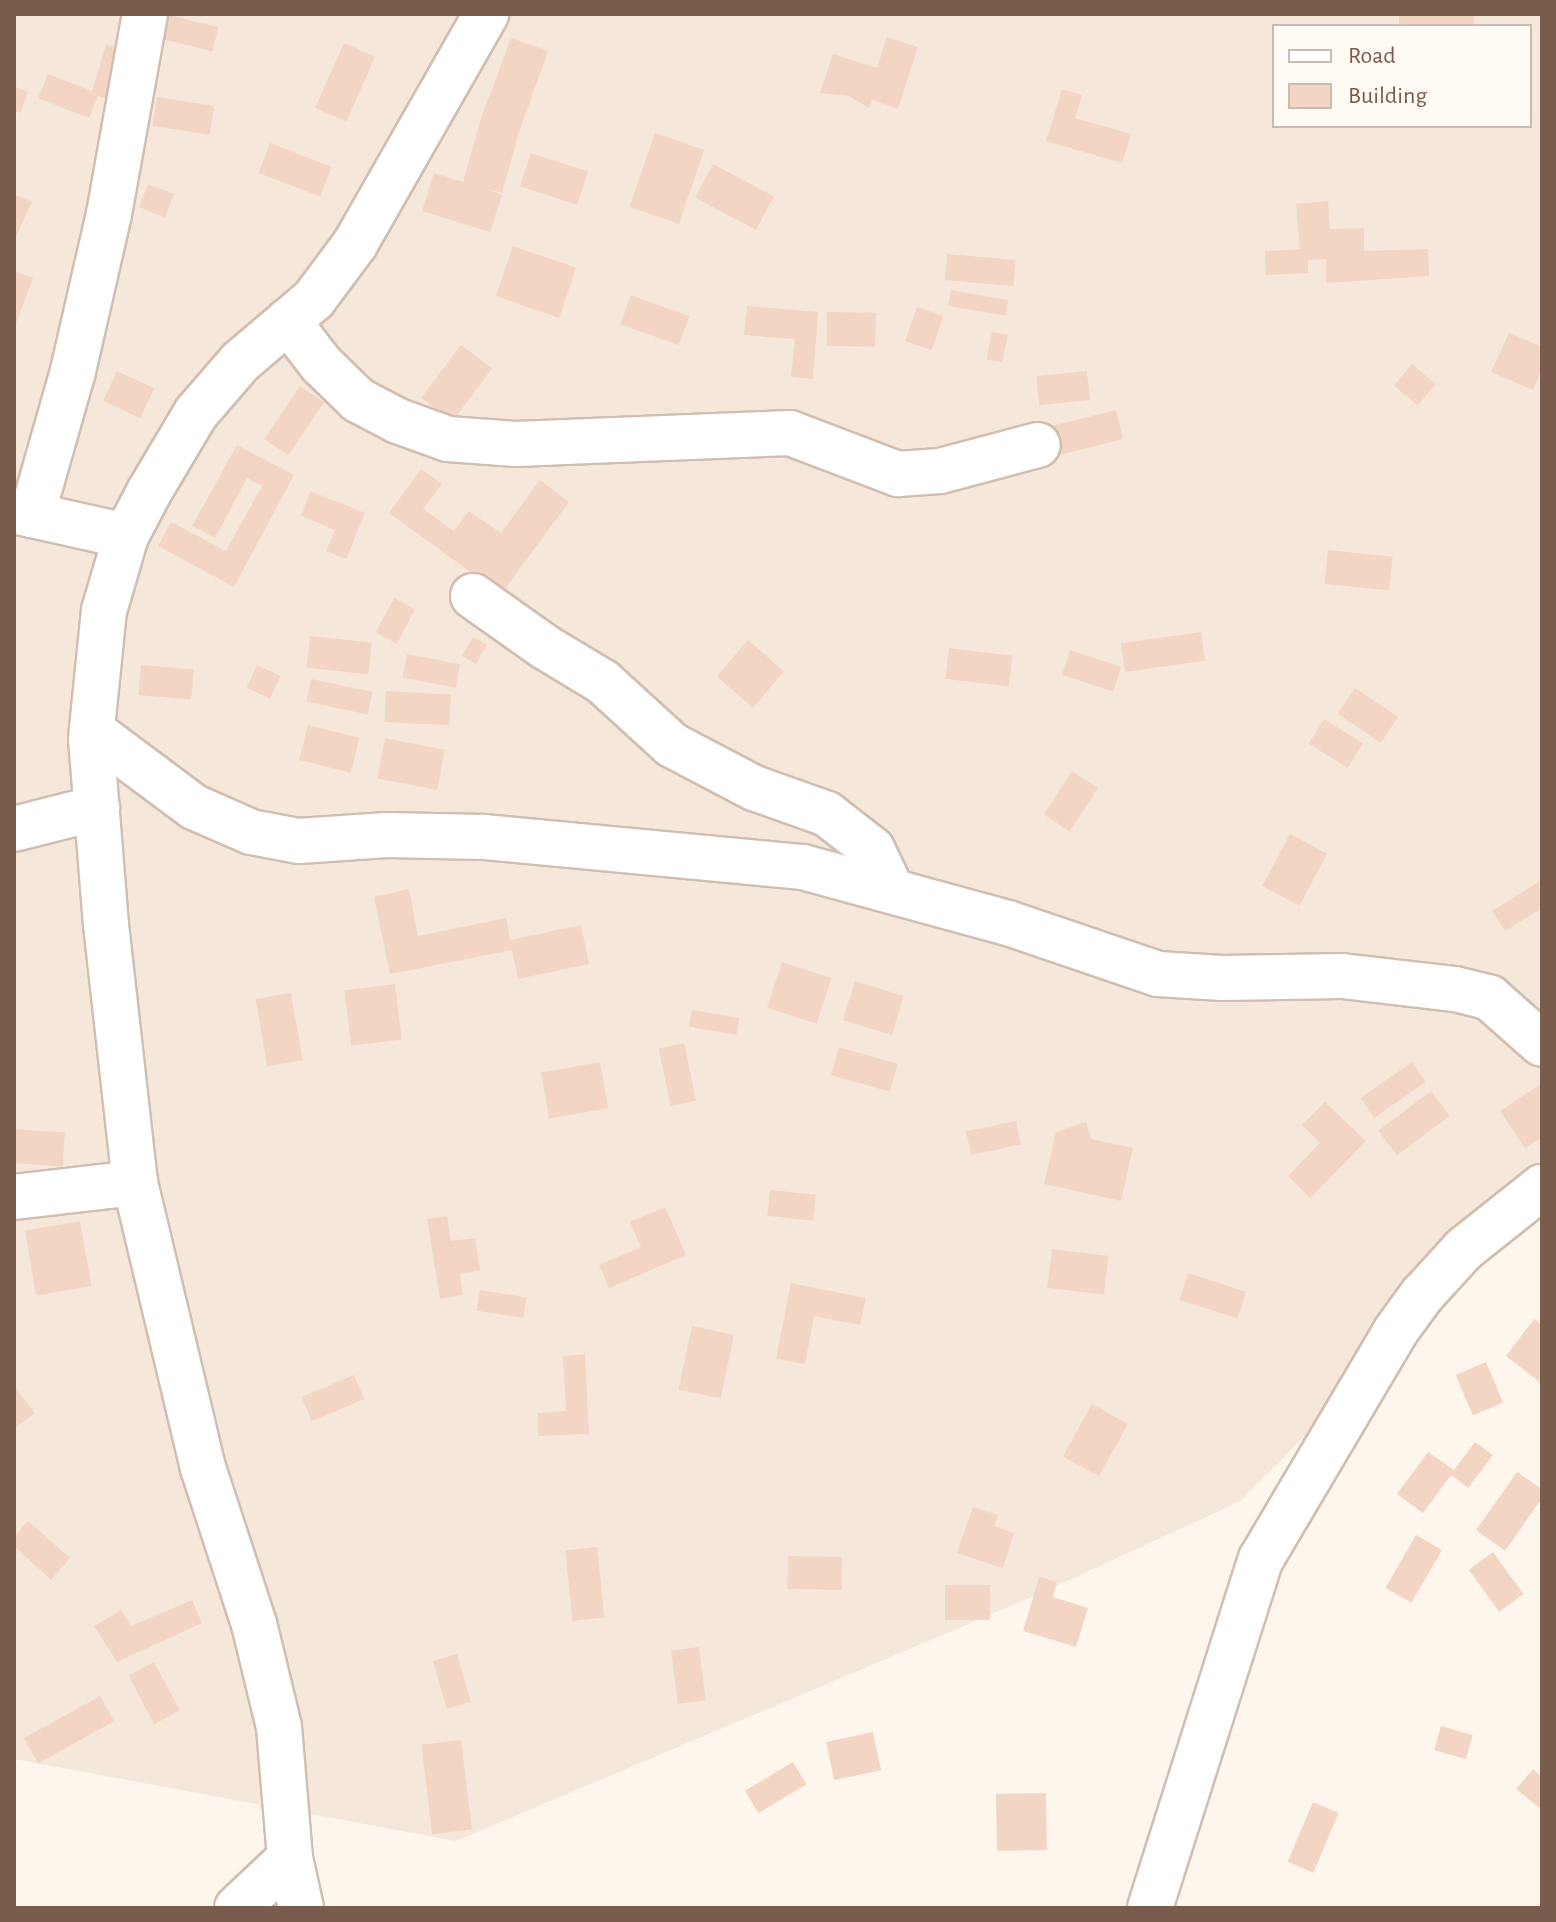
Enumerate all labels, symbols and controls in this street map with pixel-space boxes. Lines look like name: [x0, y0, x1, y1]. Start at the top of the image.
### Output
legend: [1272, 24, 1532, 128]
text: Road: [1348, 44, 1396, 68]
text: Building: [1348, 84, 1427, 108]

